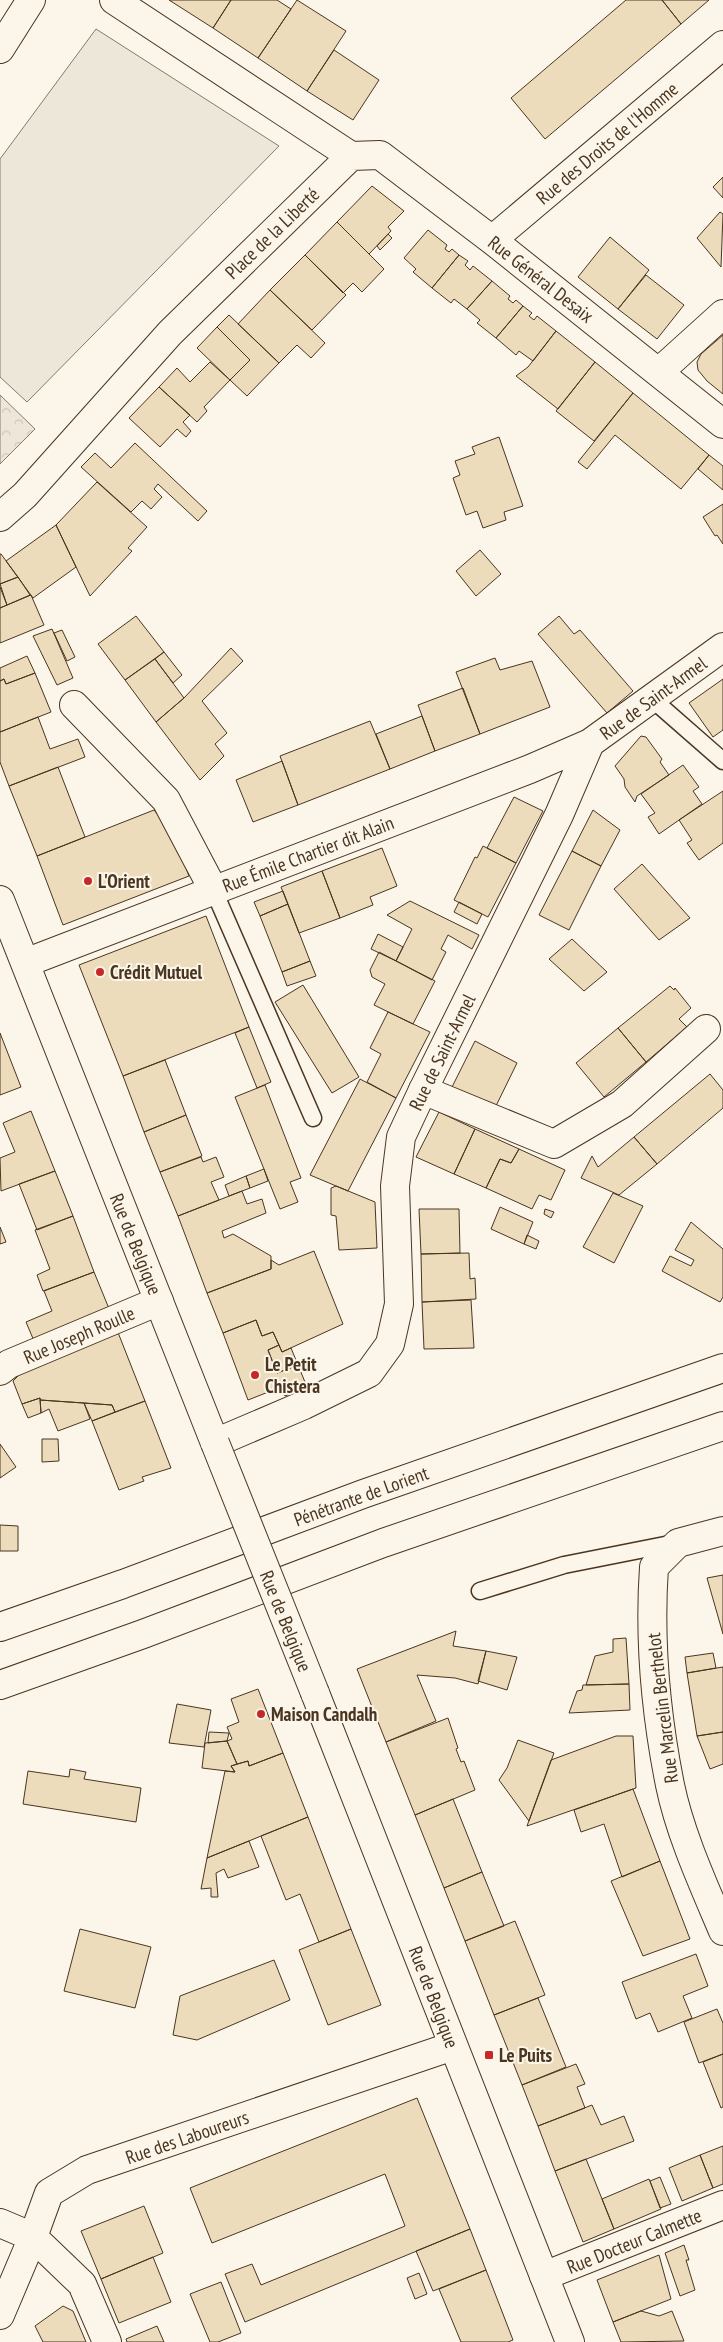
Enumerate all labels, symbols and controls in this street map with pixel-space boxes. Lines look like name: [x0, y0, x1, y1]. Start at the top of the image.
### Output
street label: Rue des Droits de l'Homme: [531, 77, 683, 209]
street label: Place de la Liberté: [220, 182, 324, 284]
street label: Rue Général Desaix: [483, 230, 599, 328]
street label: Rue de Saint-Armel: [595, 651, 712, 745]
street label: Rue Émile Chartier dit Alain: [219, 810, 397, 898]
place label: L'Orient: [98, 869, 150, 893]
marker: L'Orient: [82, 875, 94, 887]
place label: Crédit Mutuel: [110, 960, 203, 984]
marker: Crédit Mutuel: [94, 966, 106, 978]
street label: Rue de Saint-Armel: [403, 989, 481, 1114]
street label: Rue de Belgique: [105, 1190, 167, 1298]
street label: Rue Joseph Roulle: [20, 1301, 138, 1369]
place label: Le Petit Chistera: [265, 1352, 320, 1398]
marker: Le Petit Chistera: [249, 1369, 261, 1381]
street label: Pénétrante de Lorient: [290, 1460, 432, 1531]
street label: Rue de Belgique: [255, 1567, 317, 1675]
street label: Rue Marcelin Berthelot: [641, 1631, 683, 1784]
place label: Maison Candalh: [271, 1702, 377, 1726]
marker: Maison Candalh: [255, 1708, 267, 1720]
street label: Rue de Belgique: [404, 1943, 464, 2051]
place label: Le Puits: [499, 2043, 552, 2067]
marker: Le Puits: [483, 2049, 495, 2061]
street label: Rue des Laboureurs: [122, 2105, 252, 2169]
street label: Rue Docteur Calmette: [563, 2203, 705, 2279]

